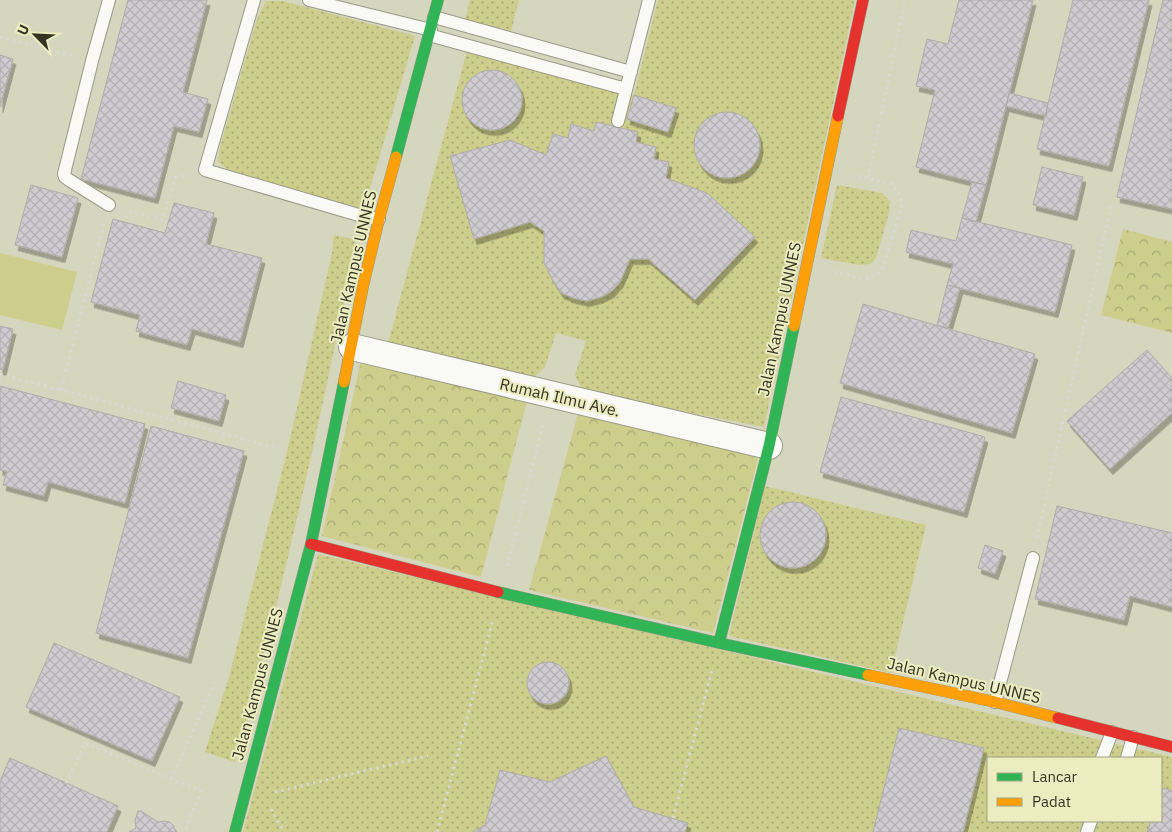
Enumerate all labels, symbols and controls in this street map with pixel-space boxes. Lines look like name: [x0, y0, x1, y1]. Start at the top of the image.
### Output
north arrow: [10, 10, 60, 60]
text: U: [13, 22, 33, 38]
street label: Jalan Kampus UNNES: [326, 188, 380, 346]
street label: Jalan Kampus UNNES: [753, 240, 805, 398]
street label: Rumah Ilmu Ave.: [498, 373, 622, 421]
street label: Jalan Kampus UNNES: [227, 606, 287, 762]
street label: Jalan Kampus UNNES: [885, 653, 1043, 707]
legend: [987, 757, 1162, 822]
text: Lancar: [1032, 767, 1078, 786]
text: Padat: [1032, 792, 1071, 811]

